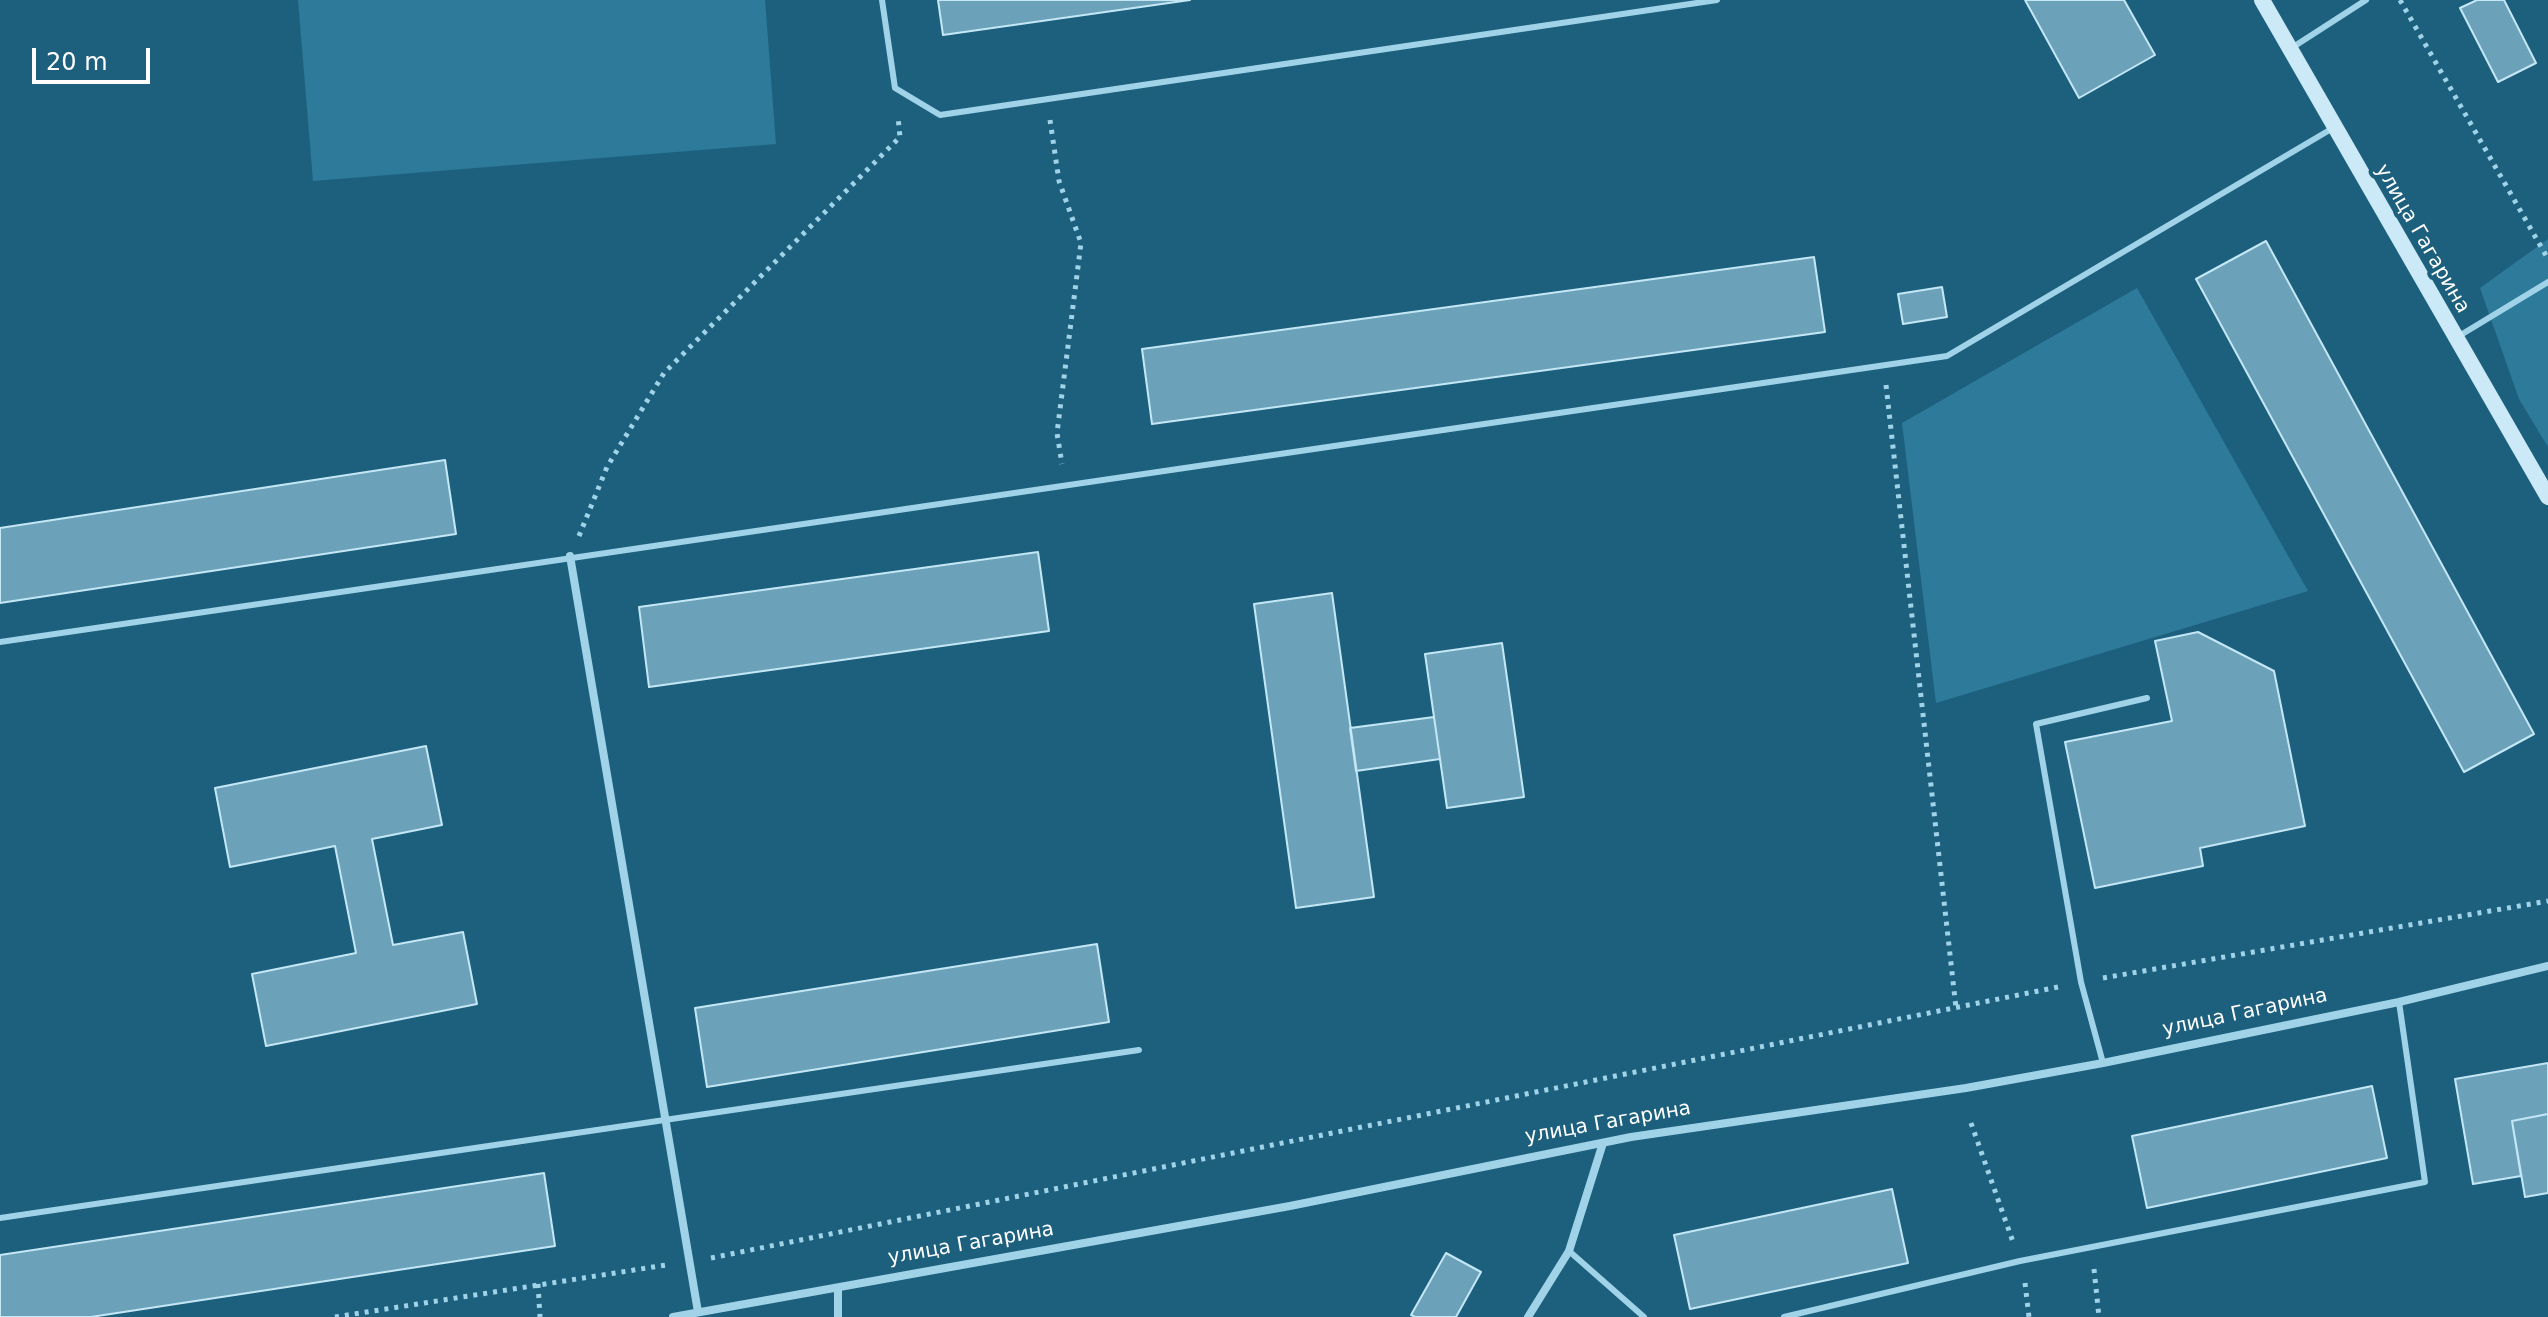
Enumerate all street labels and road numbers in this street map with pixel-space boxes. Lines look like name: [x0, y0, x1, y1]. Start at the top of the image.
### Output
street label: улица Гагарина: [2370, 160, 2474, 318]
street label: улица Гагарина: [2160, 984, 2330, 1042]
street label: улица Гагарина: [1523, 1097, 1693, 1149]
street label: улица Гагарина: [886, 1218, 1056, 1270]

